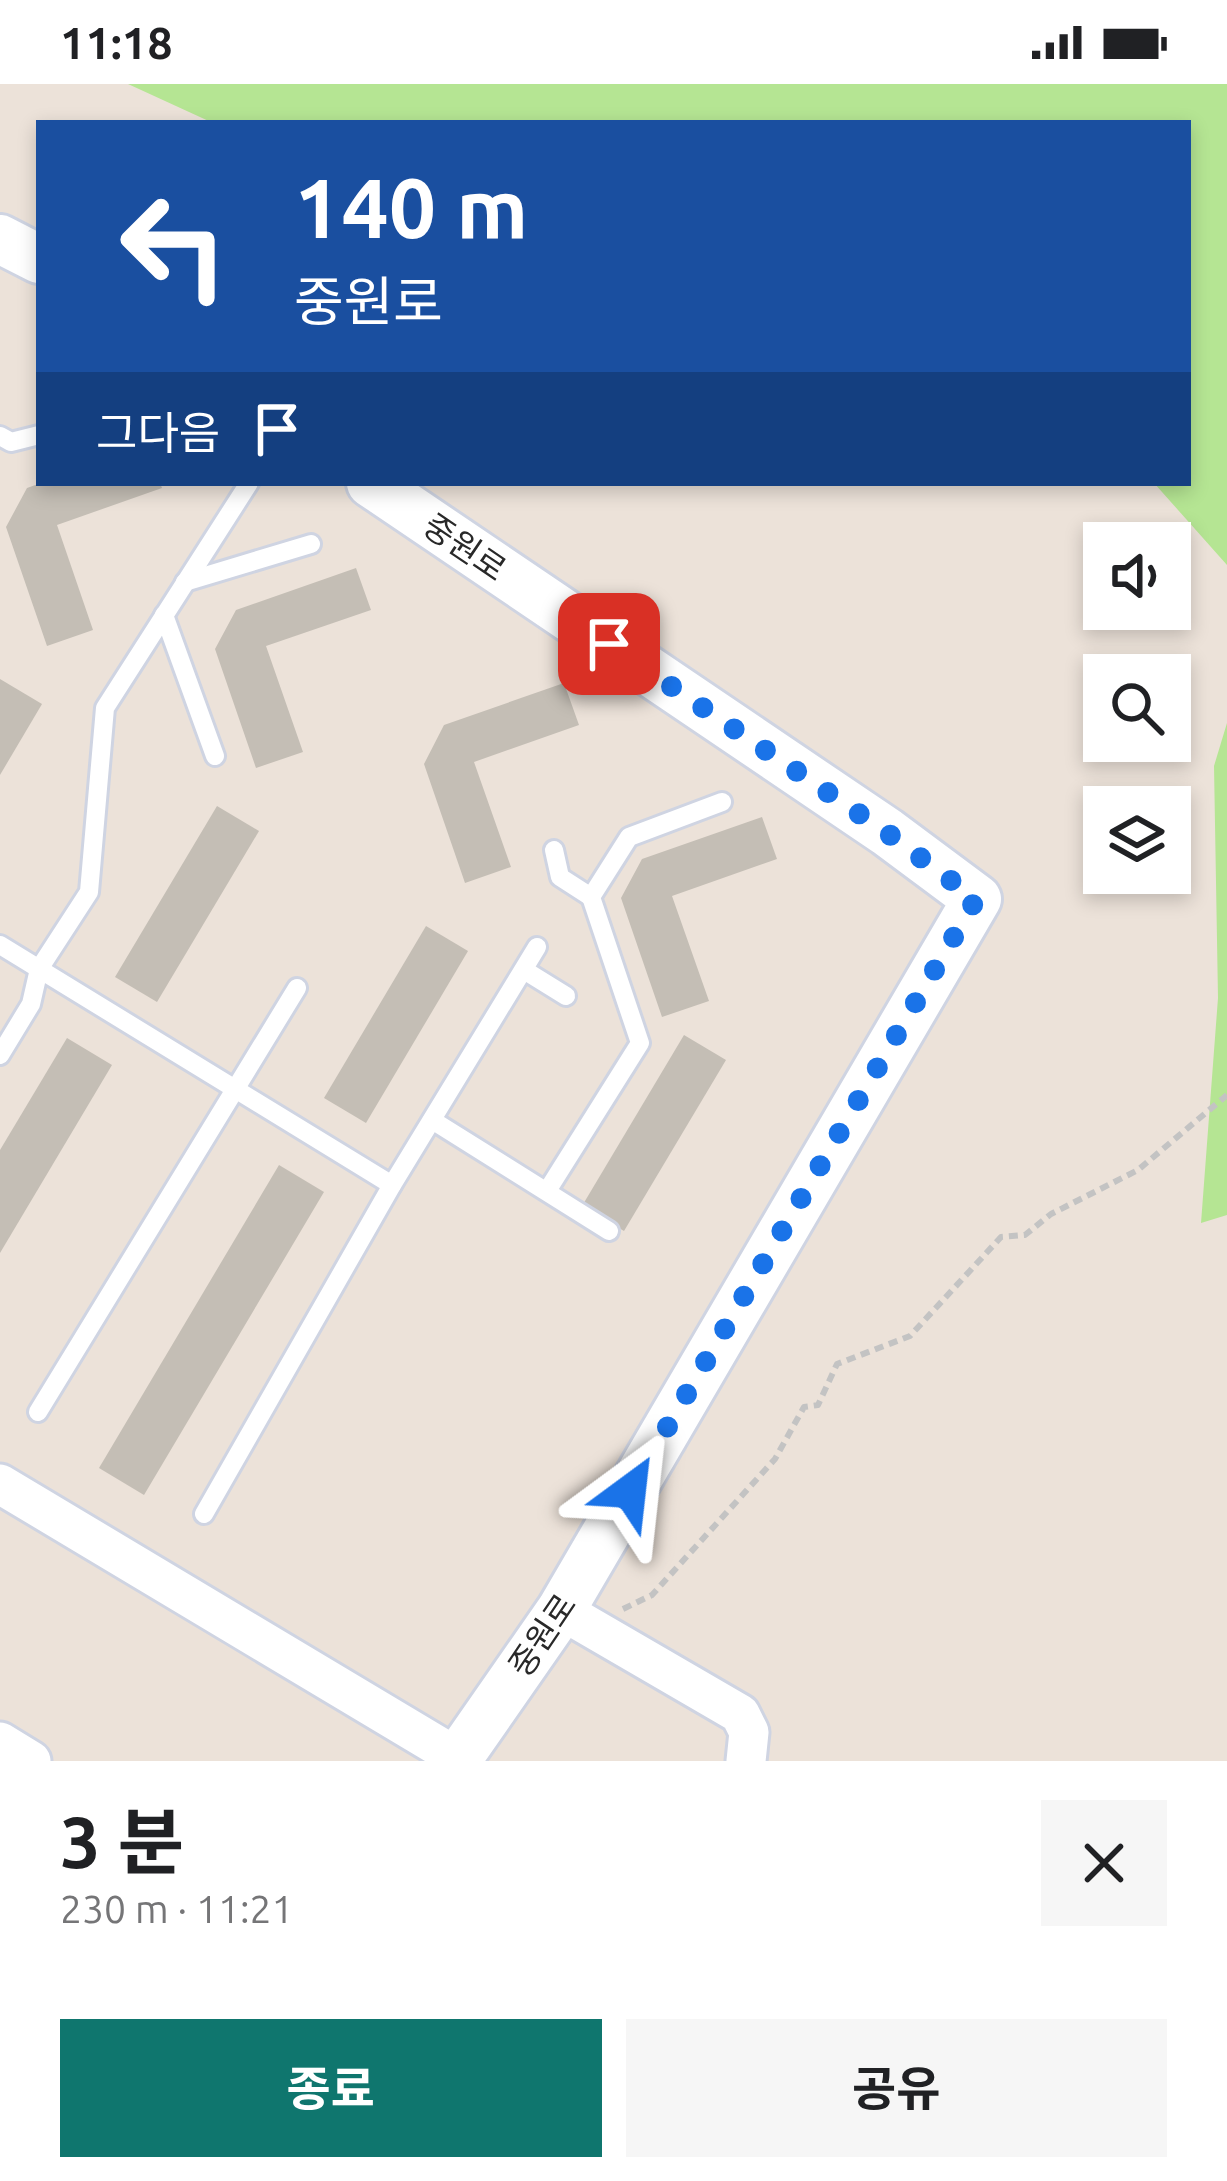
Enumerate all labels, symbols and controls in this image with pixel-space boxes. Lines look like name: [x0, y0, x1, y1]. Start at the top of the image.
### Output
text: 11:18: [60, 17, 173, 68]
text: 140 m: [294, 160, 528, 254]
icon: left: [96, 168, 252, 324]
text: 중원로: [294, 271, 443, 331]
icon: arrive: [244, 396, 310, 462]
text: 그다음: [96, 407, 220, 458]
street label: 중원로: [417, 506, 513, 587]
map controls: [1083, 522, 1191, 894]
button: sound: [1083, 522, 1191, 630]
pin: [558, 593, 660, 695]
icon: arrive: [576, 611, 642, 677]
button: search: [1083, 654, 1191, 762]
button: layers: [1083, 786, 1191, 894]
position arrow: [567, 1428, 693, 1554]
street label: 중원로: [501, 1587, 582, 1683]
button: close: [1041, 1800, 1167, 1926]
text: 3 분: [60, 1801, 184, 1882]
text: 230 m · 11:21: [60, 1887, 294, 1930]
button: 종료: [60, 2019, 602, 2157]
button: 공유: [626, 2019, 1167, 2157]

